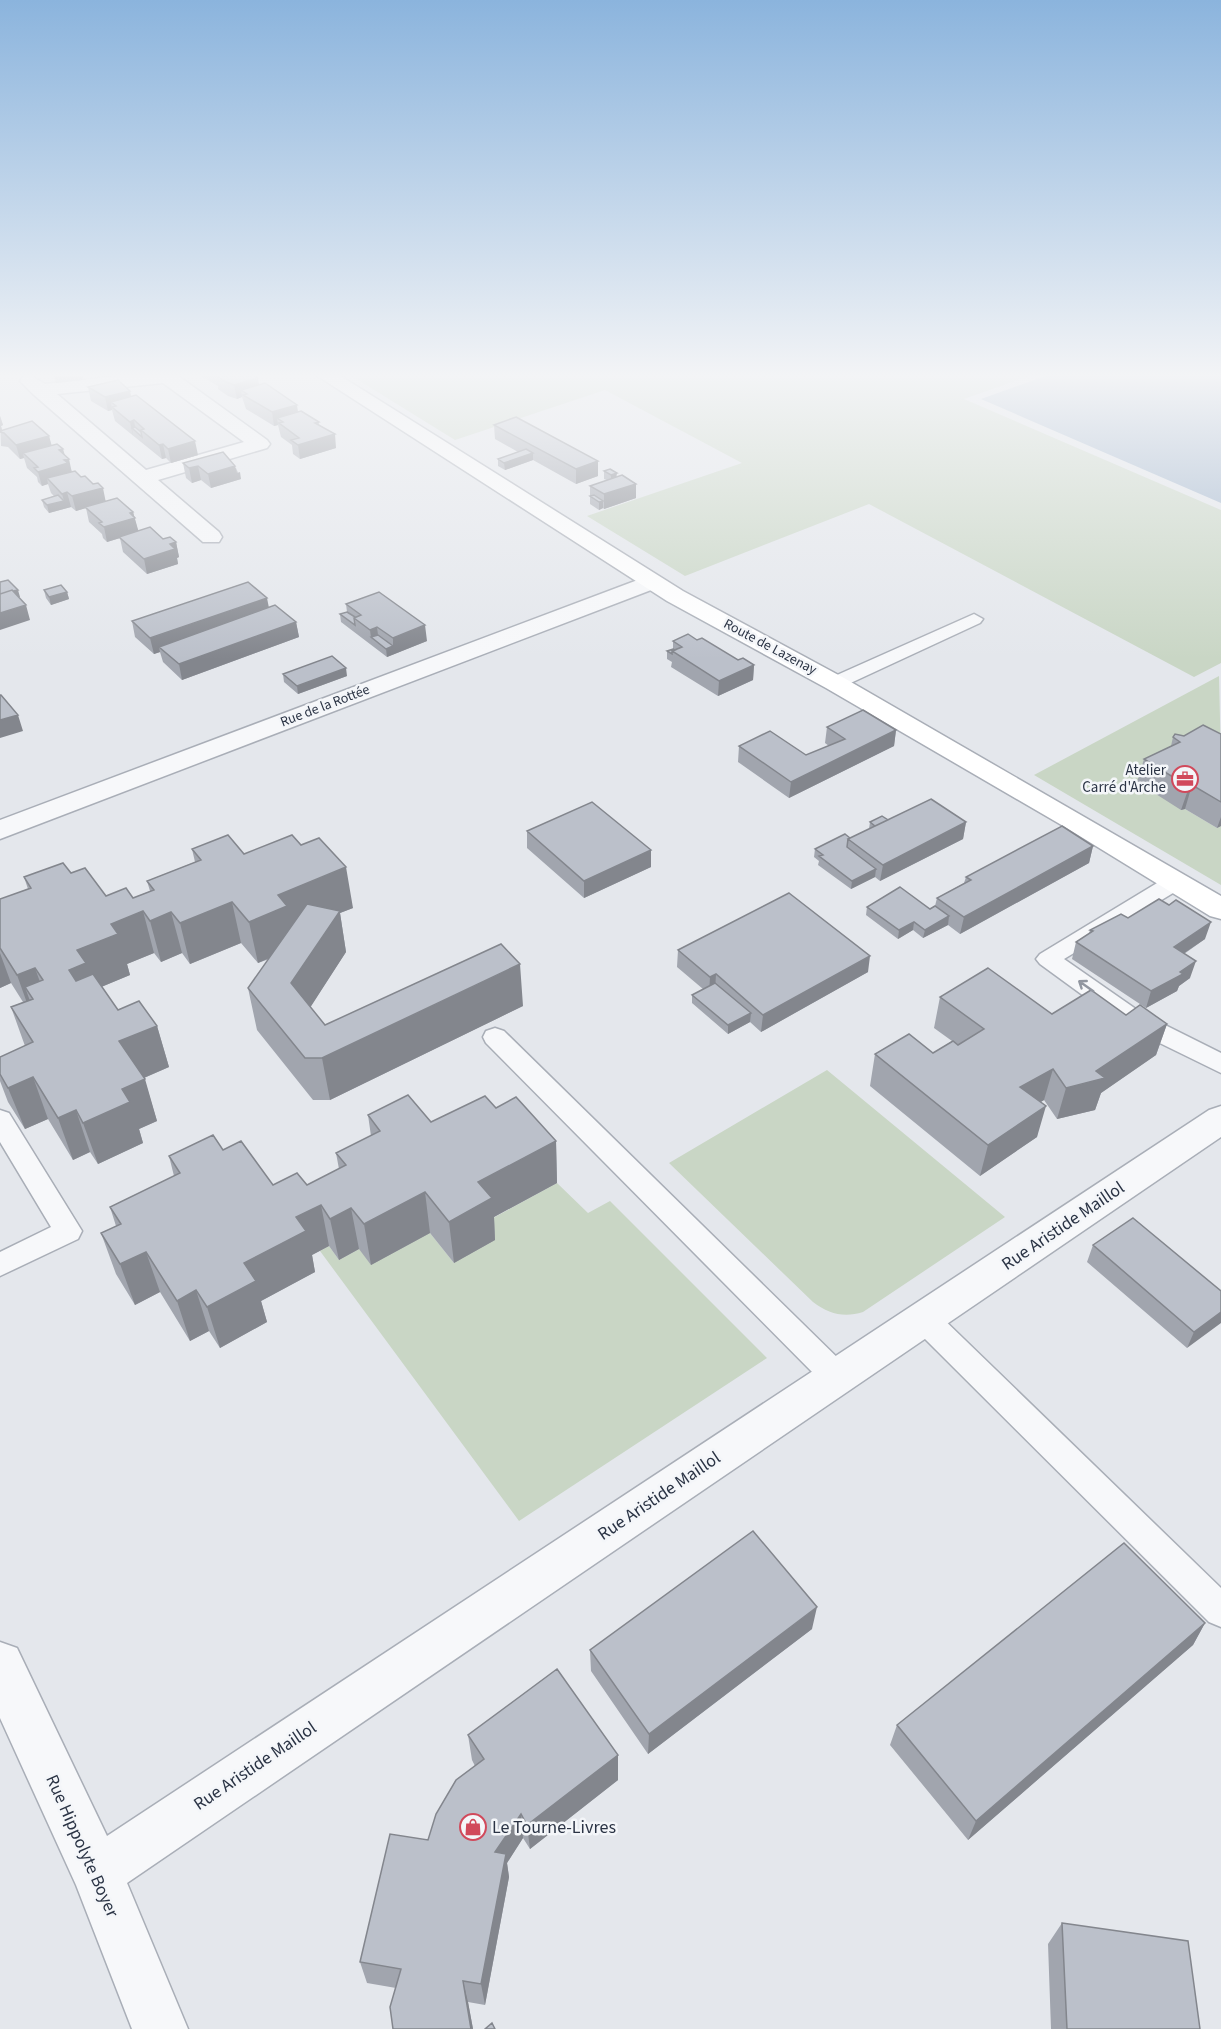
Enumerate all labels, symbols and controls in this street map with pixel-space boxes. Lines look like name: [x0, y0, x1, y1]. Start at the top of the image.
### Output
street label: Route de Lazenay: [720, 614, 820, 680]
street label: Rue de la Rottée: [277, 680, 373, 732]
place label: Atelier Carré d'Arche: [1082, 760, 1167, 798]
office icon: Atelier Carré d'Arche: [1170, 764, 1200, 794]
one-way arrow: [1079, 980, 1095, 992]
street label: Rue Aristide Maillol: [997, 1176, 1129, 1276]
street label: Rue Aristide Maillol: [593, 1446, 725, 1546]
street label: Rue Aristide Maillol: [189, 1716, 321, 1816]
street label: Rue Hippolyte Boyer: [39, 1771, 125, 1922]
shop icon: Le Tourne-Livres: [458, 1812, 488, 1842]
place label: Le Tourne-Livres: [492, 1815, 616, 1840]

